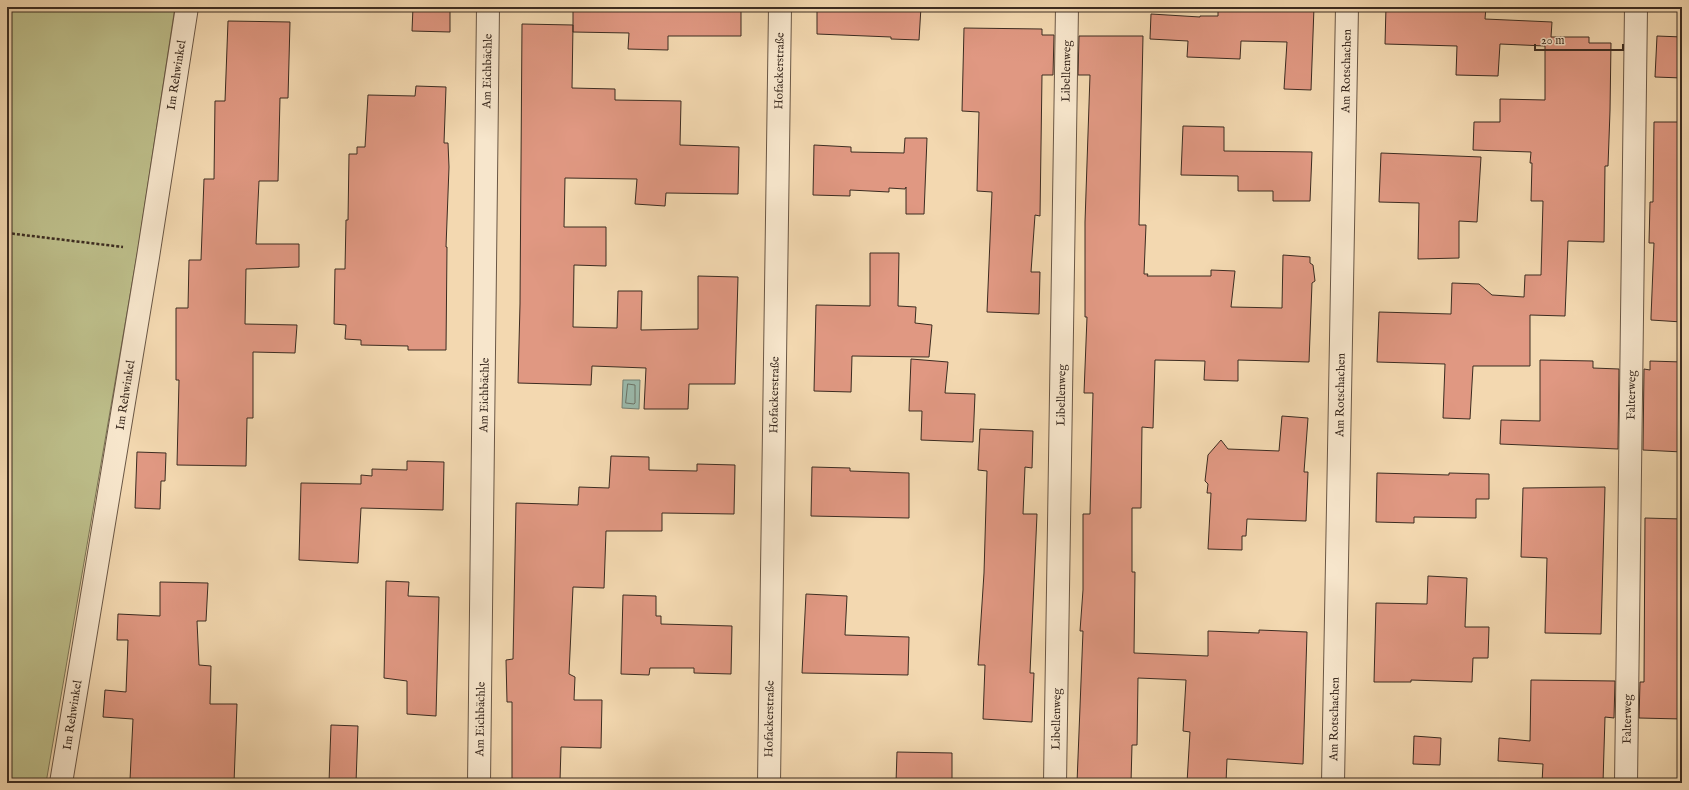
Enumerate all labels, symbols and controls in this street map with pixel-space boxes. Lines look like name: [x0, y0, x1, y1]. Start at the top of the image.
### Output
scale bar: [1535, 26, 1623, 52]
street label: Am Rotschachen: [1338, 28, 1355, 114]
street label: Hofackerstraße: [771, 32, 788, 110]
street label: Am Eichbächle: [479, 33, 496, 110]
text: 20 m: [1541, 33, 1564, 48]
street label: Im Rehwinkel: [164, 38, 190, 111]
street label: Libellenweg: [1058, 40, 1075, 102]
street label: Am Rotschachen: [1332, 352, 1349, 438]
street label: Hofackerstraße: [766, 356, 783, 434]
street label: Am Eichbächle: [476, 357, 493, 434]
street label: Im Rehwinkel: [113, 358, 139, 431]
street label: Libellenweg: [1053, 364, 1070, 426]
street label: Falterweg: [1624, 369, 1639, 420]
street label: Am Rotschachen: [1326, 676, 1343, 762]
street label: Im Rehwinkel: [60, 678, 86, 751]
street label: Hofackerstraße: [761, 680, 778, 758]
street label: Am Eichbächle: [472, 681, 489, 758]
street label: Libellenweg: [1048, 688, 1065, 750]
street label: Falterweg: [1620, 693, 1635, 744]

